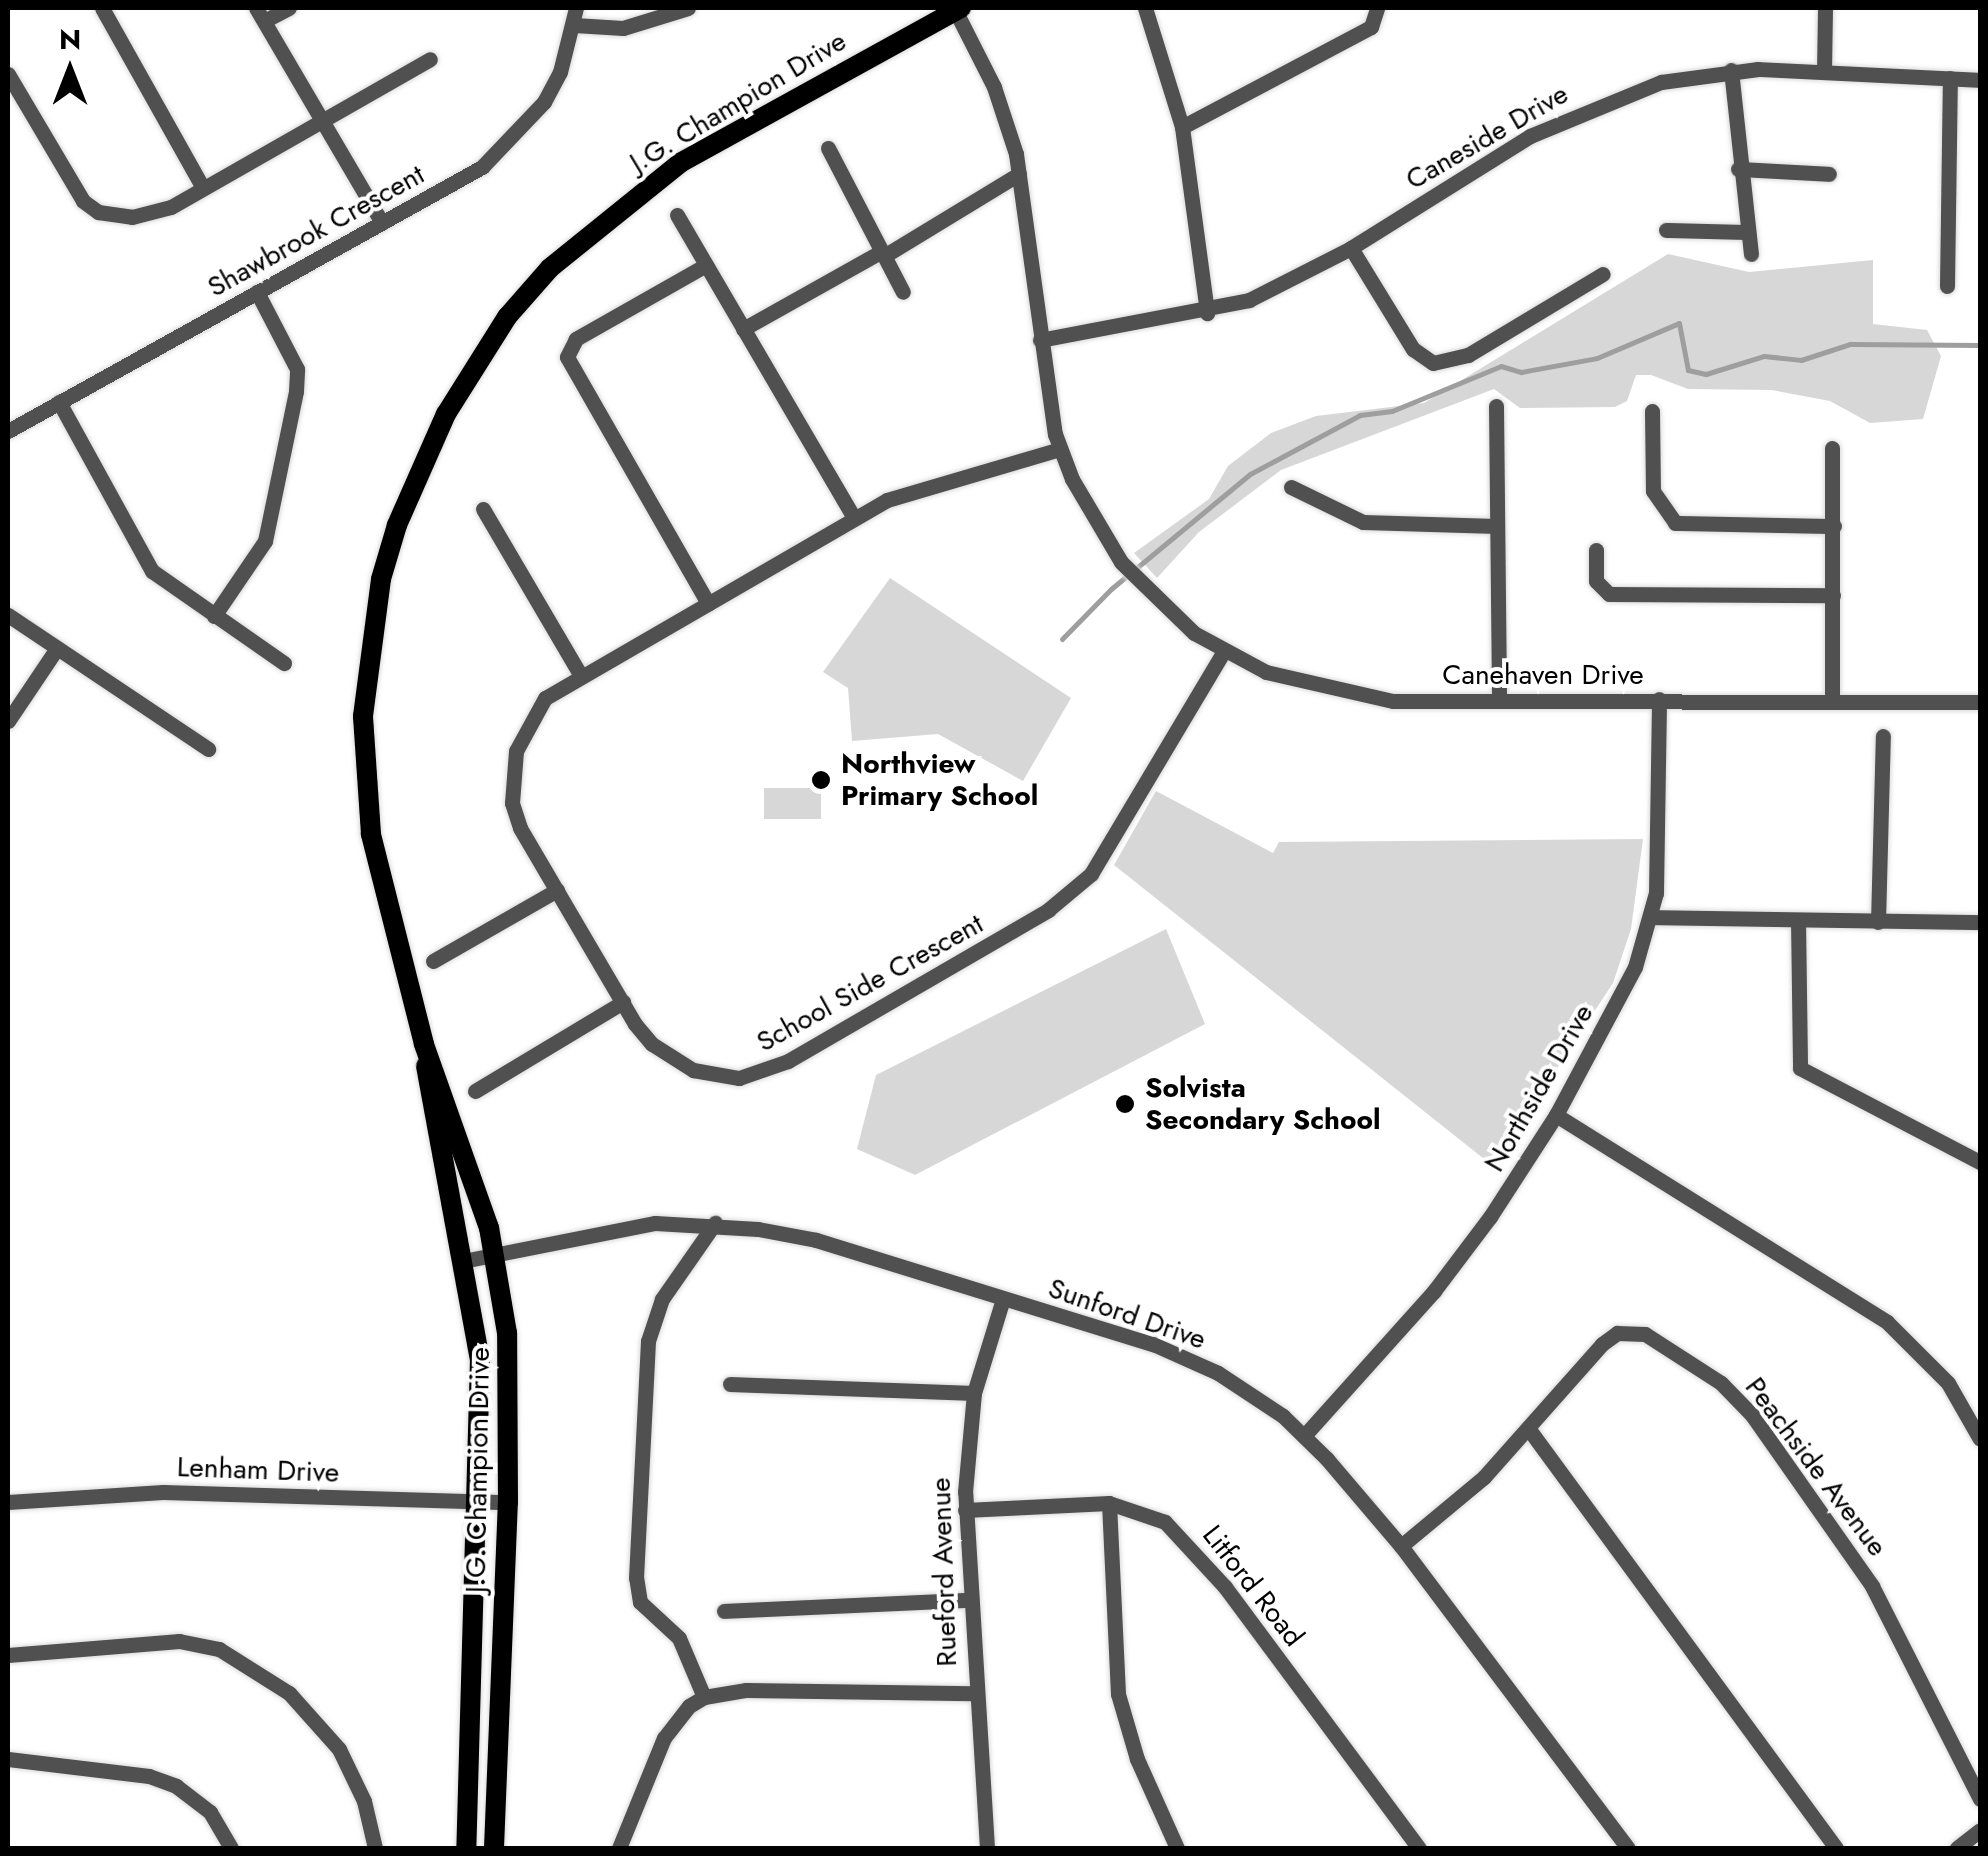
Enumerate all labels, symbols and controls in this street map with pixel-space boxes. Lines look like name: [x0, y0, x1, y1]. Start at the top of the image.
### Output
text: N: [59, 19, 81, 60]
north arrow: [20, 20, 120, 120]
street label: J.G. Champion Drive: [624, 24, 852, 180]
street label: Caneside Drive: [1400, 77, 1574, 197]
street label: Shawbrook Crescent: [202, 158, 430, 304]
street label: Canehaven Drive: [1442, 658, 1644, 692]
place label: Northview Primary School: [841, 747, 1038, 813]
marker: Northview Primary School: [810, 769, 832, 791]
street label: School Side Crescent: [751, 907, 989, 1059]
street label: Northside Drive: [1478, 998, 1600, 1178]
place label: Solvista Secondary School: [1145, 1071, 1381, 1137]
marker: Solvista Secondary School: [1114, 1093, 1136, 1115]
street label: Sunford Drive: [1044, 1271, 1210, 1357]
street label: J.G. Champion Drive: [459, 1347, 497, 1593]
street label: Peachside Avenue: [1738, 1371, 1894, 1563]
street label: Lenham Drive: [176, 1450, 340, 1490]
street label: Rueford Avenue: [924, 1477, 964, 1667]
street label: Litford Road: [1195, 1519, 1311, 1653]

